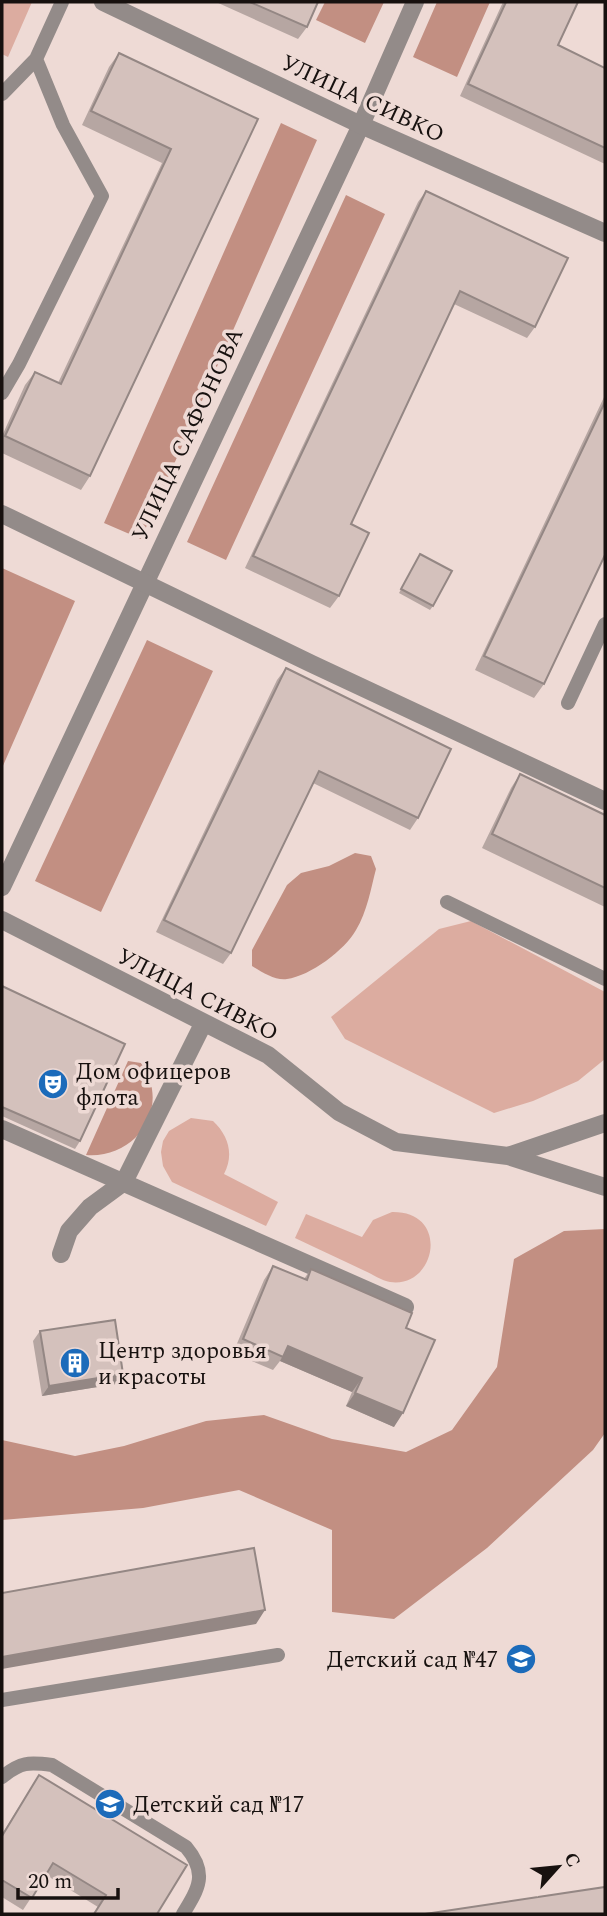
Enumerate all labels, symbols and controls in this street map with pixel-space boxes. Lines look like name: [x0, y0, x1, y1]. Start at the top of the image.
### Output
street label: УЛИЦА СИВКО: [275, 46, 450, 153]
street label: УЛИЦА САФОНОВА: [123, 322, 253, 547]
street label: УЛИЦА СИВКО: [111, 940, 284, 1051]
place label: Дом офицеров флота: [76, 1055, 231, 1116]
theatre icon: Дом офицеров флота: [36, 1067, 70, 1101]
place label: Центр здоровья и красоты: [98, 1334, 267, 1395]
building icon: Центр здоровья и красоты: [58, 1346, 92, 1380]
school or university icon: Детский сад №47: [504, 1642, 538, 1676]
place label: Детский сад №47: [327, 1643, 498, 1678]
school or university icon: Детский сад №17: [93, 1787, 127, 1821]
place label: Детский сад №17: [133, 1788, 304, 1823]
north arrow: [523, 1832, 593, 1902]
text: С: [556, 1847, 588, 1873]
scale bar: [18, 1856, 117, 1900]
text: 20 m: [28, 1866, 72, 1898]

